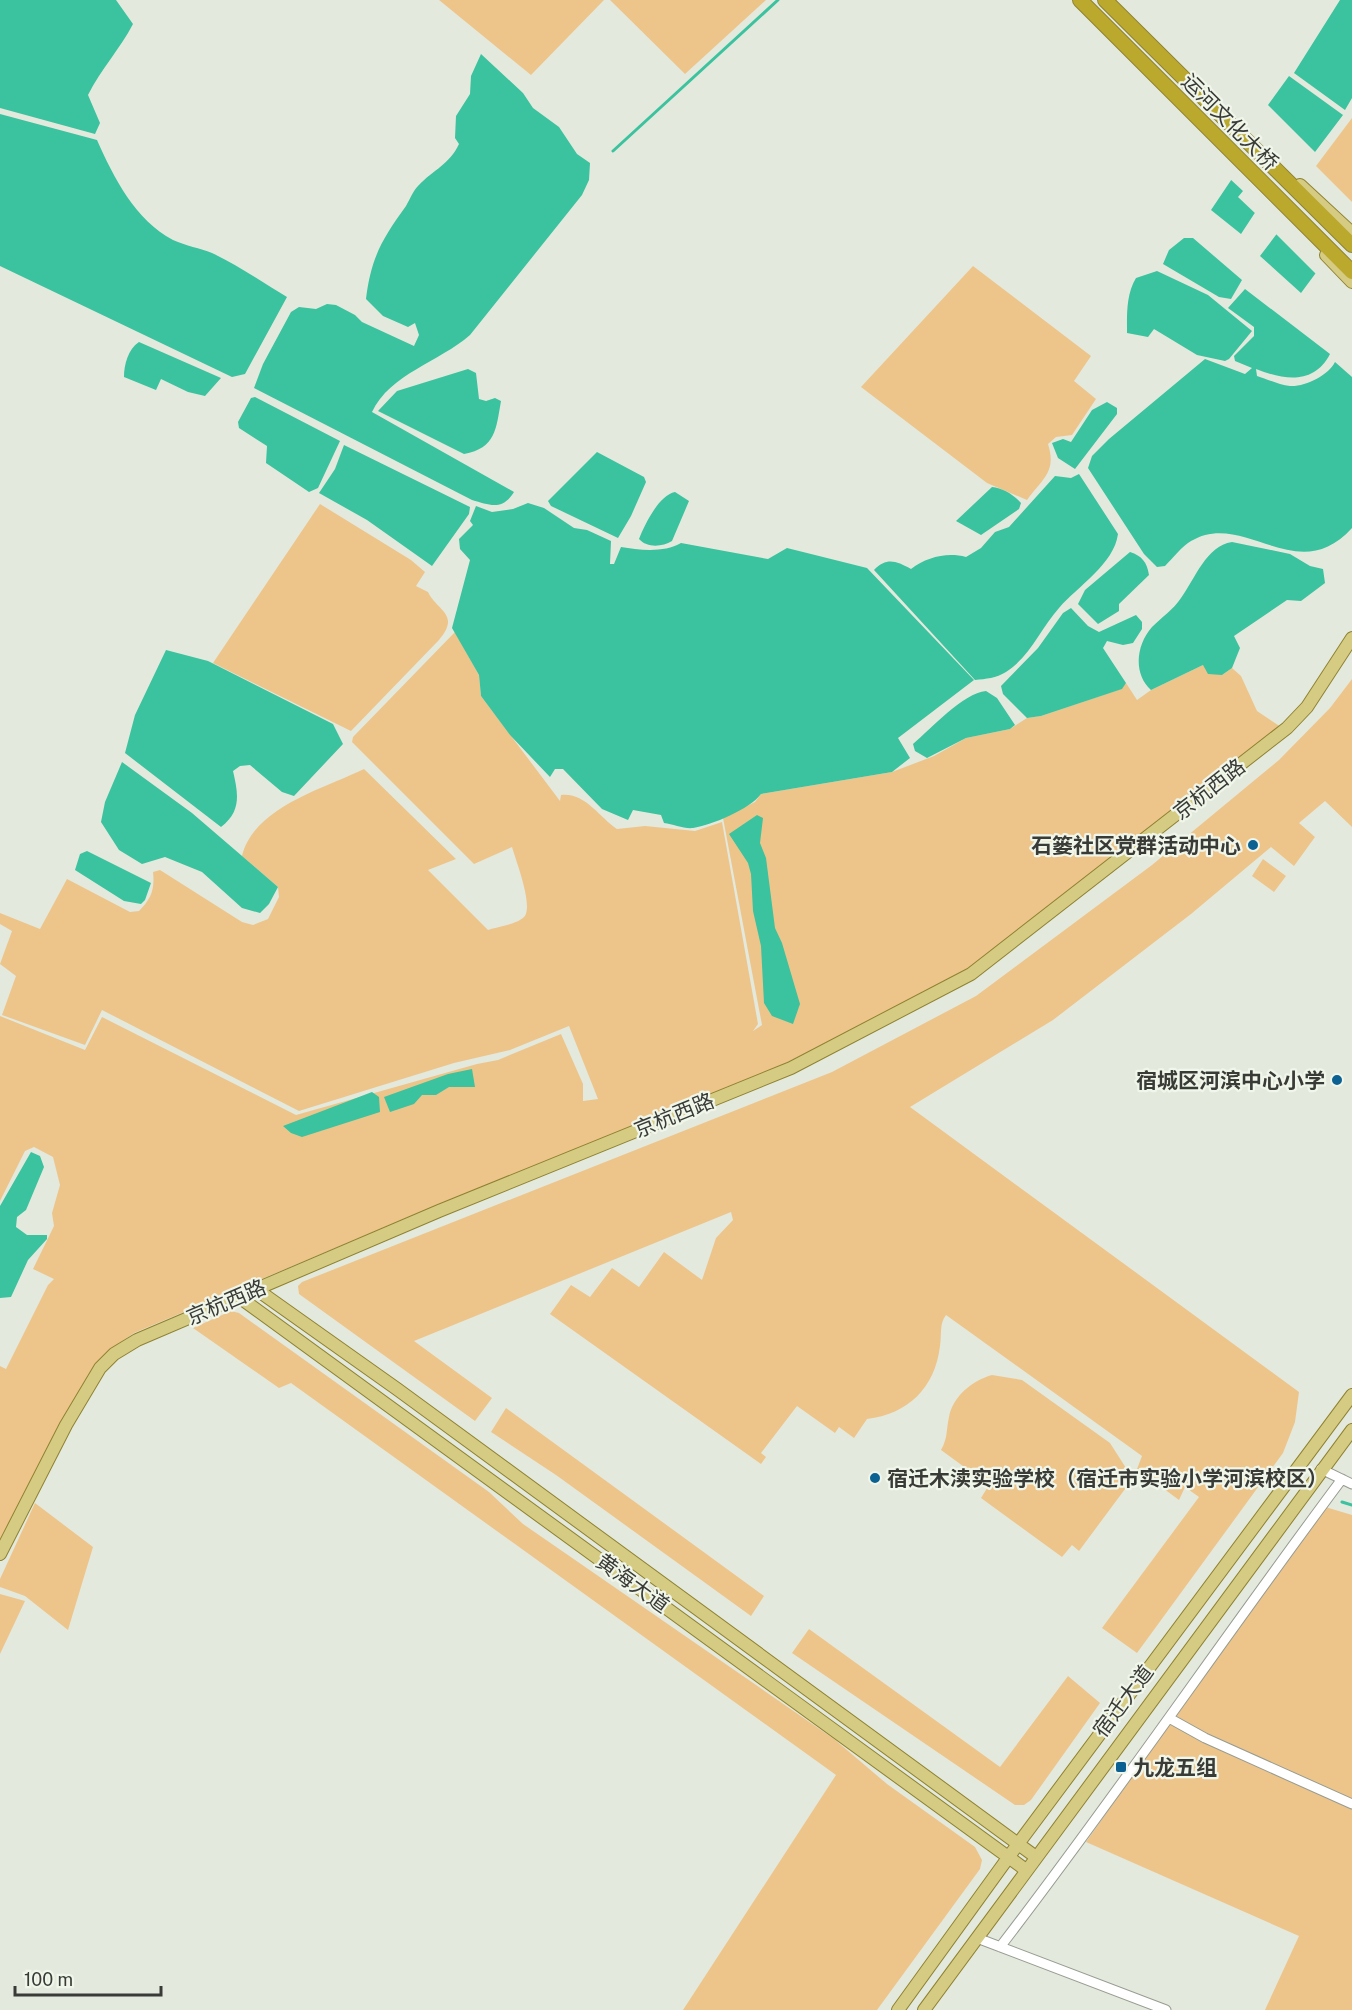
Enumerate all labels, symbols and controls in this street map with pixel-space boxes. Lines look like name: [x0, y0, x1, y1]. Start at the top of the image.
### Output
street label: 运河文化大桥: [1177, 69, 1283, 175]
street label: 京杭西路: [1168, 753, 1250, 825]
place label: 石篓社区党群活动中心: [1031, 833, 1241, 858]
marker: 石篓社区党群活动中心: [1246, 838, 1260, 852]
place label: 宿城区河滨中心小学: [1136, 1068, 1325, 1093]
marker: 宿城区河滨中心小学: [1330, 1073, 1344, 1087]
street label: 京杭西路: [630, 1088, 718, 1142]
street label: 京杭西路: [182, 1274, 270, 1330]
place label: 宿迁木渎实验学校（宿迁市实验小学河滨校区）: [887, 1466, 1328, 1491]
marker: 宿迁木渎实验学校（宿迁市实验小学河滨校区）: [868, 1471, 882, 1485]
street label: 黄海大道: [592, 1548, 674, 1618]
street label: 宿迁大道: [1088, 1660, 1158, 1742]
place label: 九龙五组: [1133, 1755, 1217, 1780]
marker: 九龙五组: [1114, 1760, 1128, 1774]
scale bar: [15, 1959, 160, 1997]
text: 100 m: [24, 1969, 73, 1990]

